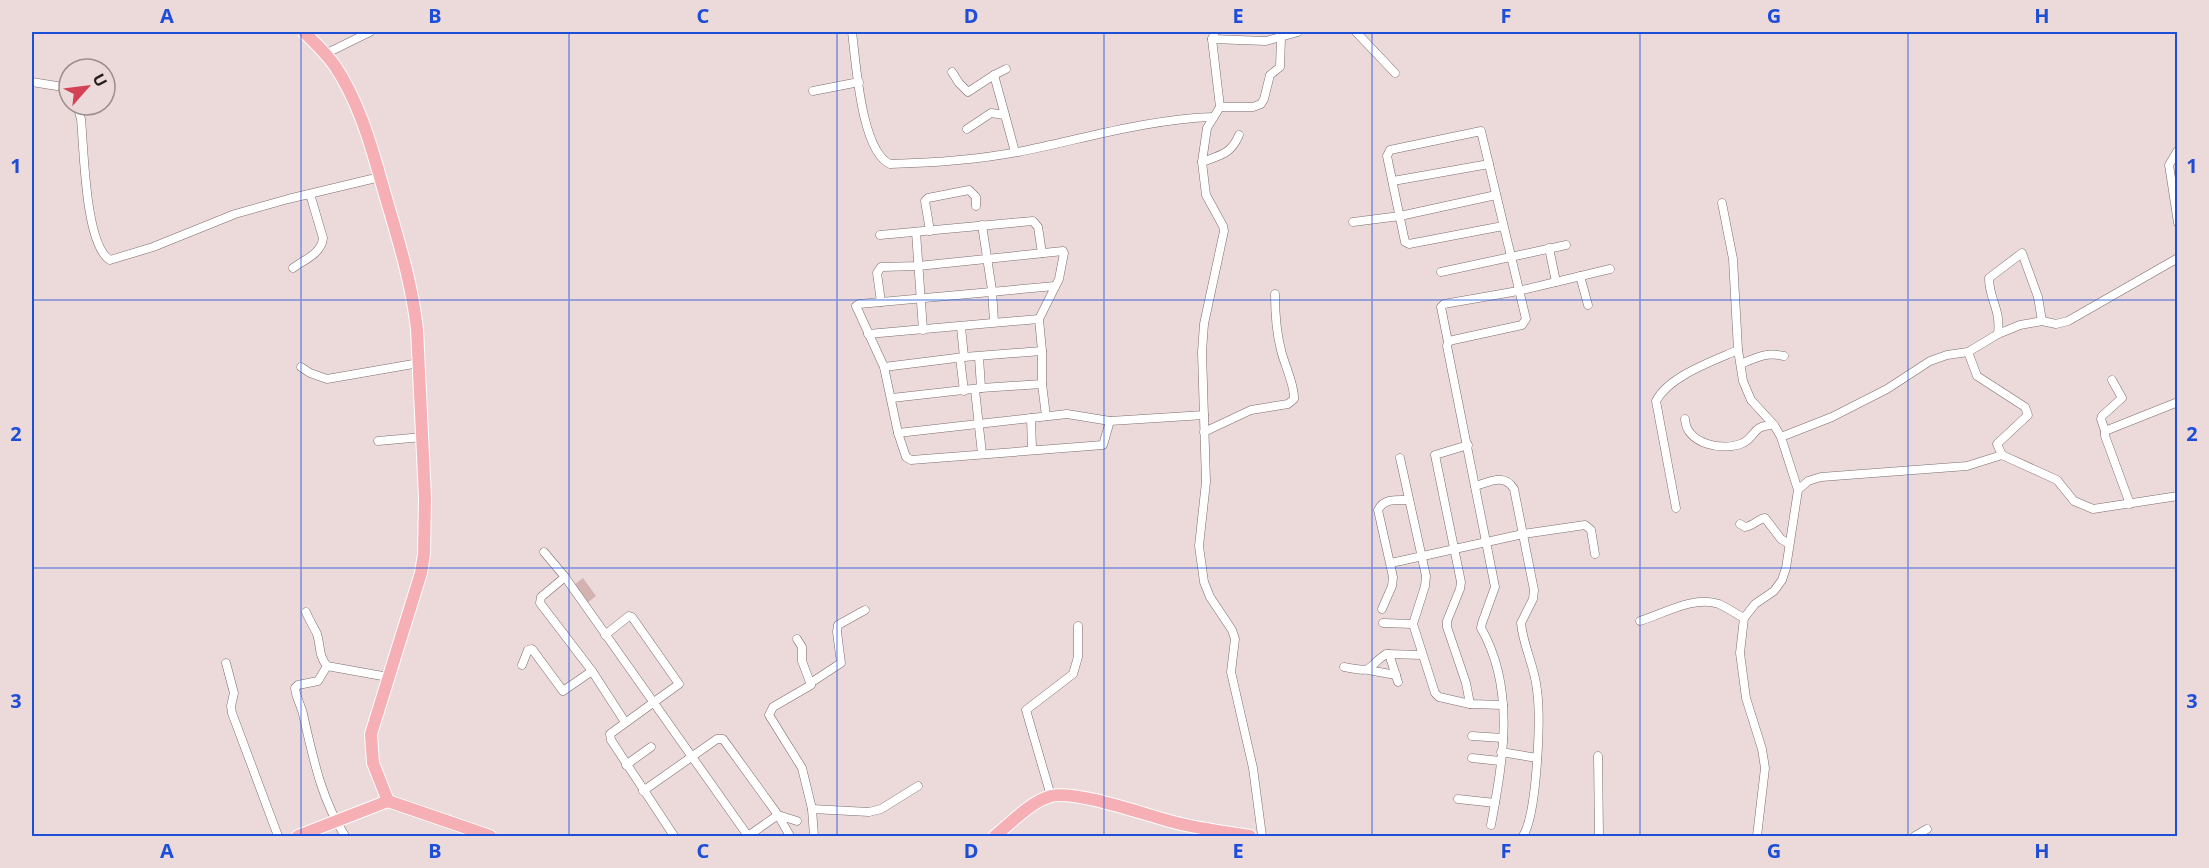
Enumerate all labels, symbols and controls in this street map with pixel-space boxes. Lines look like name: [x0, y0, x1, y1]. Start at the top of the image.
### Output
text: A: [160, 2, 174, 29]
text: B: [428, 2, 442, 29]
text: C: [697, 2, 710, 29]
text: D: [964, 2, 978, 29]
text: E: [1232, 2, 1244, 29]
text: F: [1501, 2, 1511, 29]
text: G: [1767, 2, 1781, 29]
text: H: [2034, 2, 2050, 29]
north arrow: [57, 57, 117, 117]
text: U: [88, 69, 113, 90]
text: 1: [10, 152, 22, 179]
text: 1: [2186, 152, 2198, 179]
text: 2: [10, 420, 22, 447]
text: 2: [2186, 420, 2198, 447]
text: 3: [10, 687, 22, 714]
text: 3: [2186, 687, 2198, 714]
text: A: [160, 837, 174, 864]
text: B: [428, 837, 442, 864]
text: C: [697, 837, 710, 864]
text: D: [964, 837, 978, 864]
text: E: [1232, 837, 1244, 864]
text: F: [1501, 837, 1511, 864]
text: G: [1767, 837, 1781, 864]
text: H: [2034, 837, 2050, 864]

